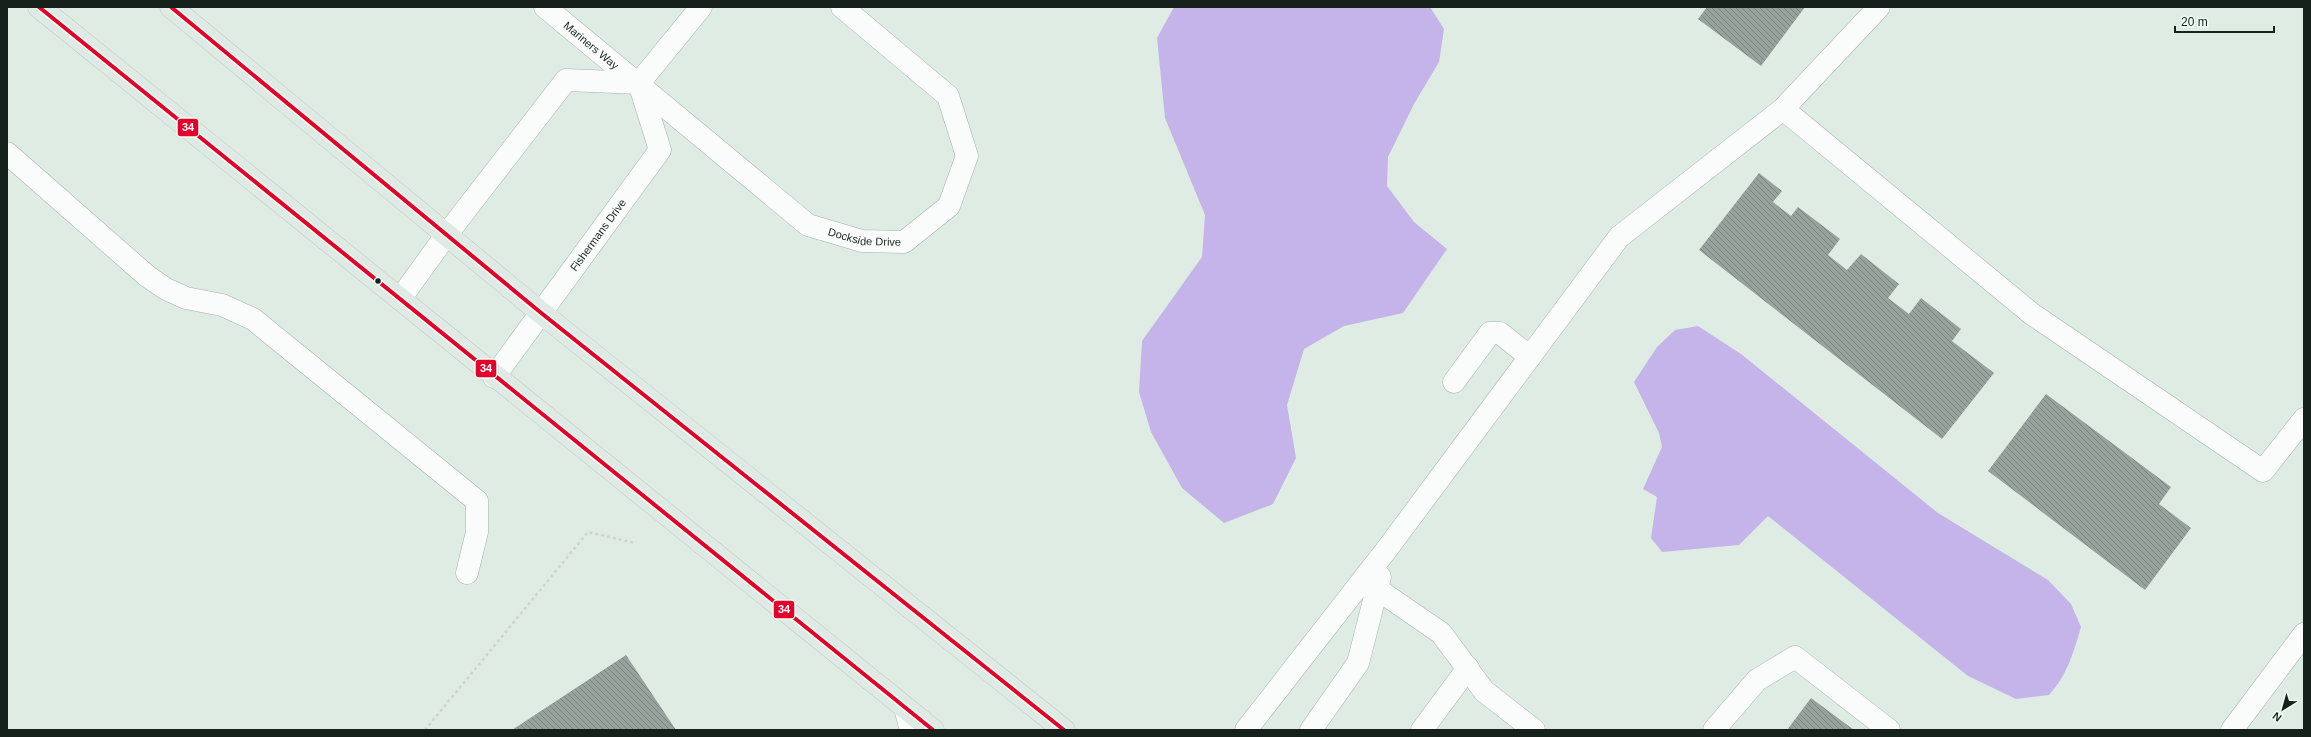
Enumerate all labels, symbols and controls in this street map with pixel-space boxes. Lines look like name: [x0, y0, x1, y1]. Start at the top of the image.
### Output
scale bar: [2175, 8, 2274, 34]
text: 20 m: [2181, 15, 2208, 29]
street label: Mariners Way: [561, 19, 621, 72]
line badge: 34: [177, 118, 199, 137]
text: 34: [182, 121, 195, 133]
street label: Fishermans Drive: [568, 197, 628, 273]
street label: Dockside Drive: [827, 225, 901, 248]
unlabelled marker: [373, 276, 383, 286]
line badge: 34: [475, 359, 497, 378]
text: 34: [480, 362, 493, 374]
line badge: 34: [773, 600, 795, 619]
text: 34: [778, 603, 791, 615]
north arrow: [2263, 689, 2303, 729]
text: N: [2270, 710, 2284, 724]

